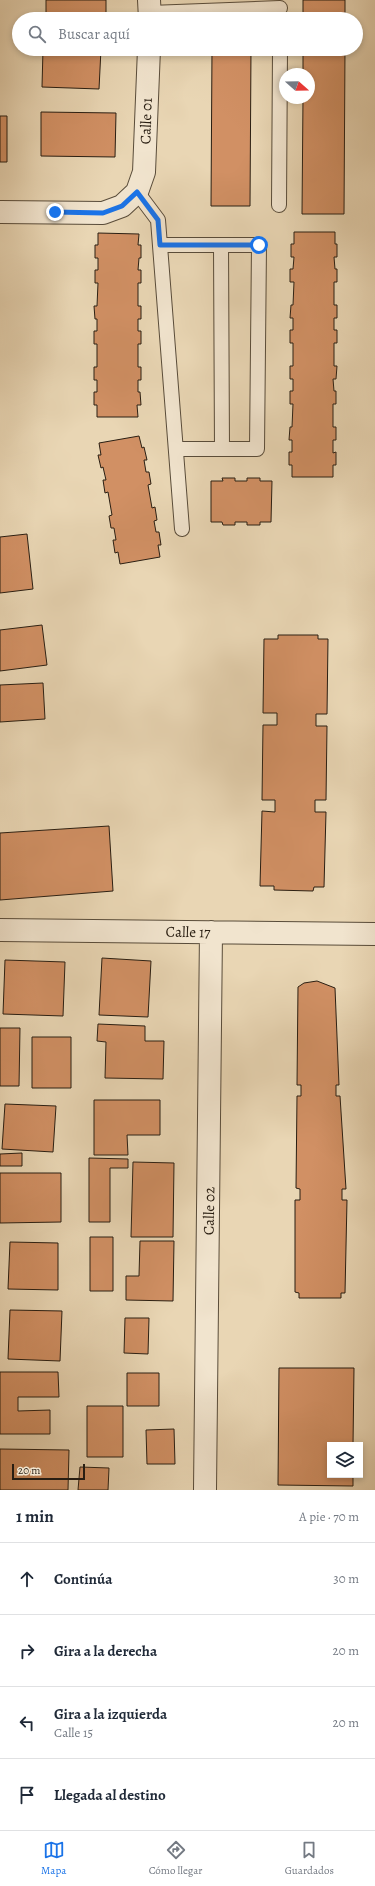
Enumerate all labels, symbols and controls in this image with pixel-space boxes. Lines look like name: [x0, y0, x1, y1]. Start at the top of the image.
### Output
search box: [12, 12, 363, 56]
icon: search: [26, 23, 48, 45]
text: Buscar aquí: [58, 24, 130, 44]
north arrow: [279, 68, 315, 104]
street label: Calle 01: [135, 97, 157, 145]
route end: [46, 203, 64, 221]
route start: [250, 236, 268, 254]
street label: Calle 17: [165, 922, 211, 942]
street label: Calle 02: [199, 1187, 219, 1235]
map controls: [327, 1442, 363, 1478]
button: layers: [327, 1442, 363, 1478]
scale bar: [12, 1462, 85, 1481]
text: 20 m: [18, 1463, 40, 1478]
text: 1 min: [16, 1505, 54, 1528]
text: A pie · 70 m: [299, 1508, 359, 1525]
icon: ahead: [16, 1568, 38, 1590]
text: Continúa: [54, 1569, 112, 1589]
text: 30 m: [333, 1570, 359, 1587]
icon: right: [16, 1640, 38, 1662]
text: Gira a la derecha: [54, 1641, 157, 1661]
text: 20 m: [333, 1642, 359, 1659]
text: Gira a la izquierda: [54, 1704, 167, 1724]
icon: left: [16, 1712, 38, 1734]
text: 20 m: [333, 1714, 359, 1731]
text: Calle 15: [54, 1724, 93, 1741]
icon: arrive: [16, 1784, 38, 1806]
text: Llegada al destino: [54, 1785, 166, 1805]
tab: Mapa: [41, 1839, 66, 1878]
tab: Cómo llegar: [149, 1839, 202, 1878]
tab: Guardados: [285, 1839, 334, 1878]

